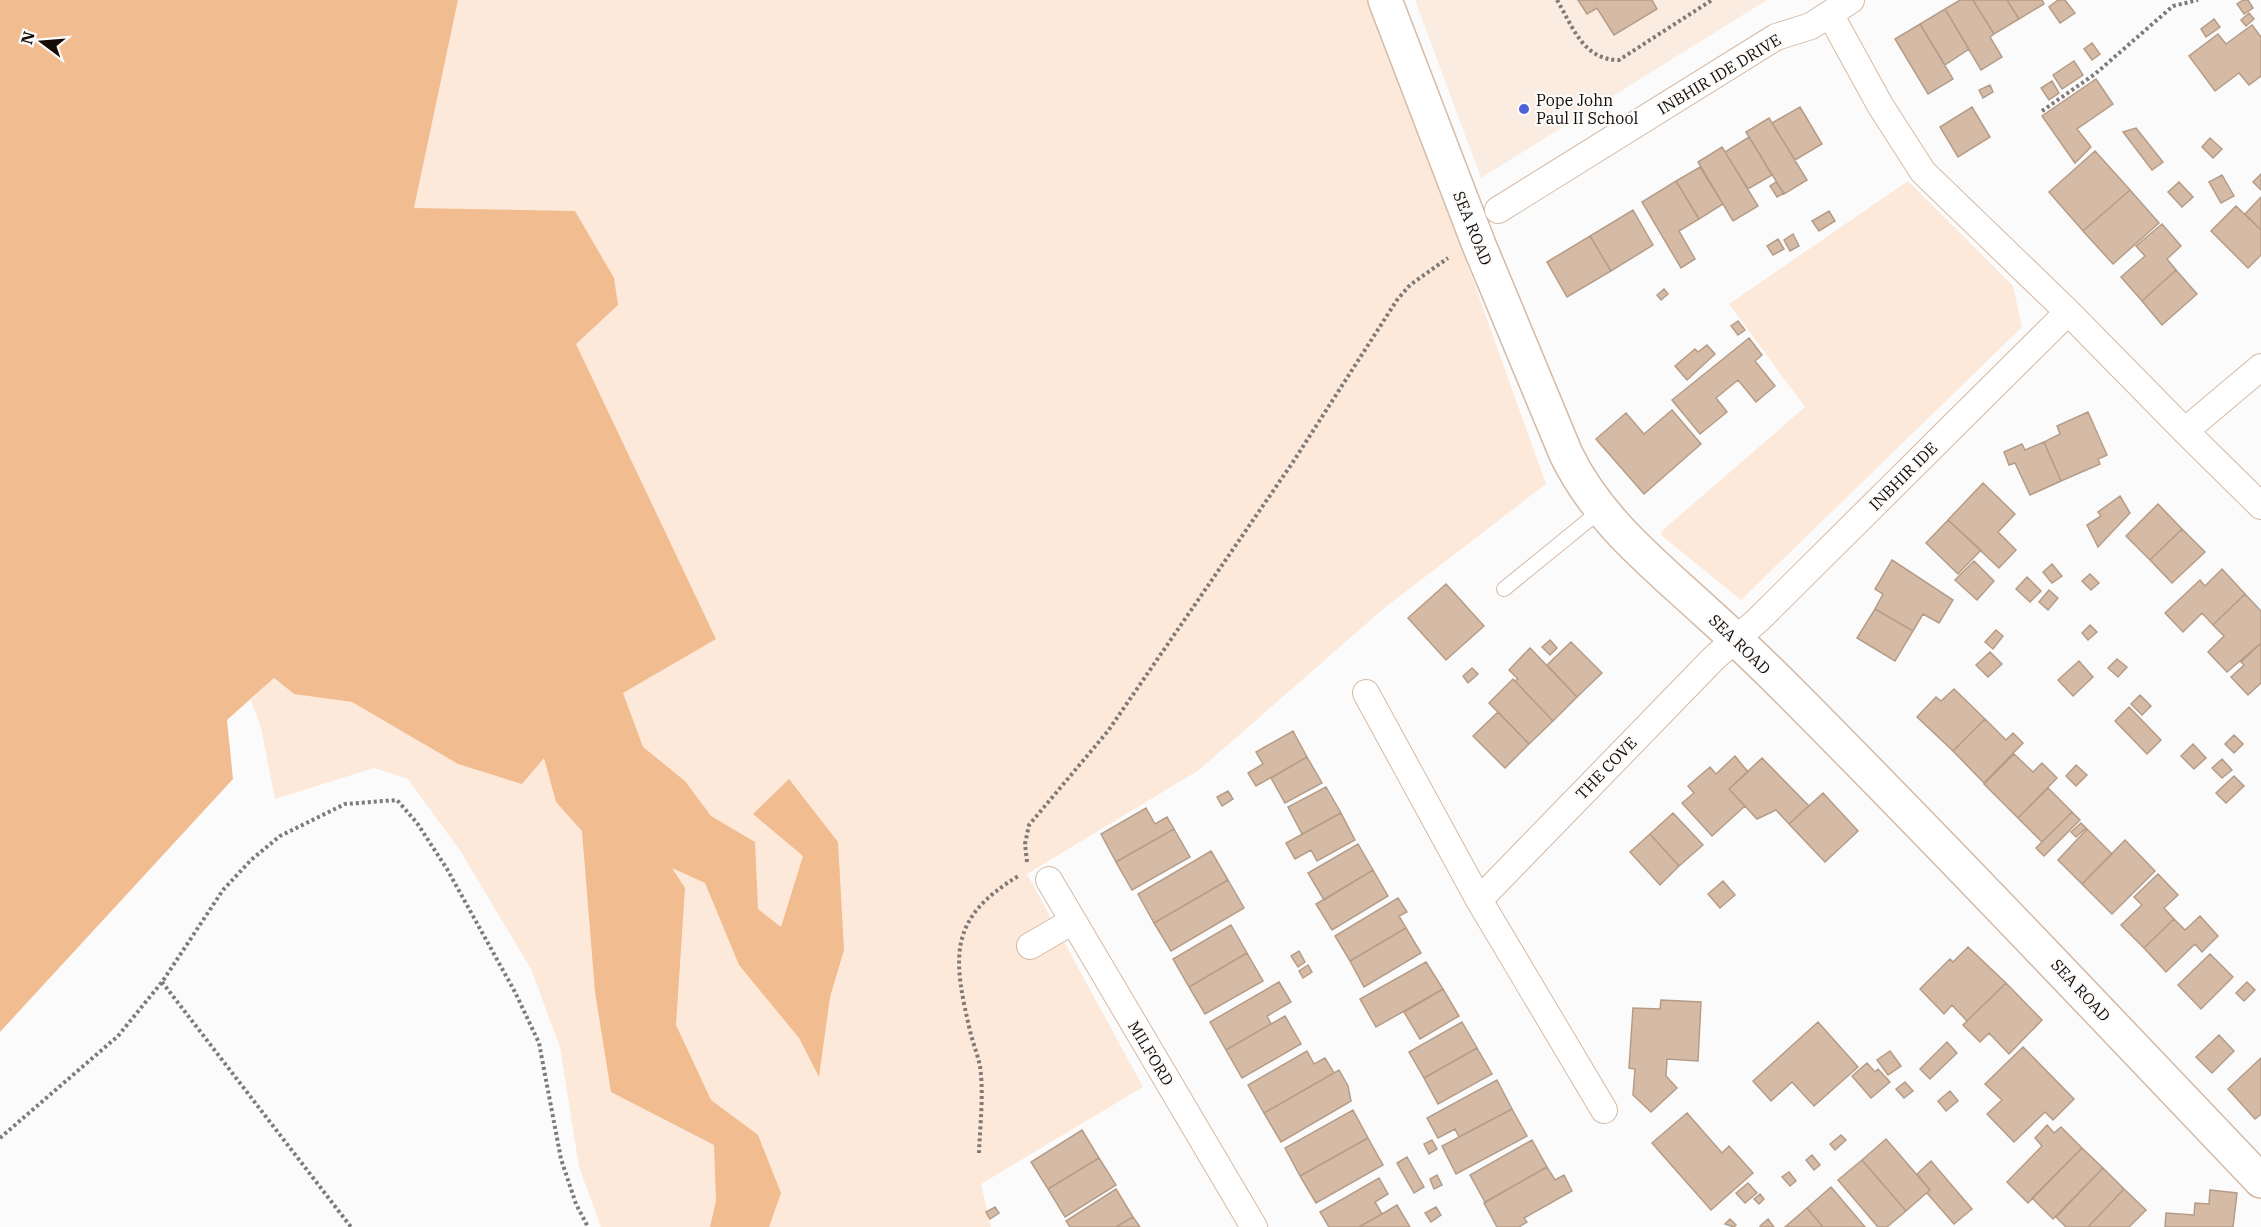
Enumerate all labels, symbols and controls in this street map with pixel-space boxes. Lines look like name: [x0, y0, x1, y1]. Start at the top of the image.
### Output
north arrow: [12, 12, 72, 72]
text: N: [16, 29, 39, 47]
street label: INBHIR IDE DRIVE: [1654, 29, 1784, 119]
place label: Pope John Paul II School: [1536, 90, 1638, 128]
marker: Pope John Paul II School: [1517, 102, 1531, 116]
street label: SEA ROAD: [1449, 188, 1497, 268]
street label: INBHIR IDE: [1865, 438, 1941, 514]
street label: SEA ROAD: [1705, 610, 1775, 678]
street label: THE COVE: [1571, 733, 1641, 803]
street label: SEA ROAD: [2047, 955, 2115, 1025]
street label: MILFORD: [1124, 1017, 1178, 1089]

